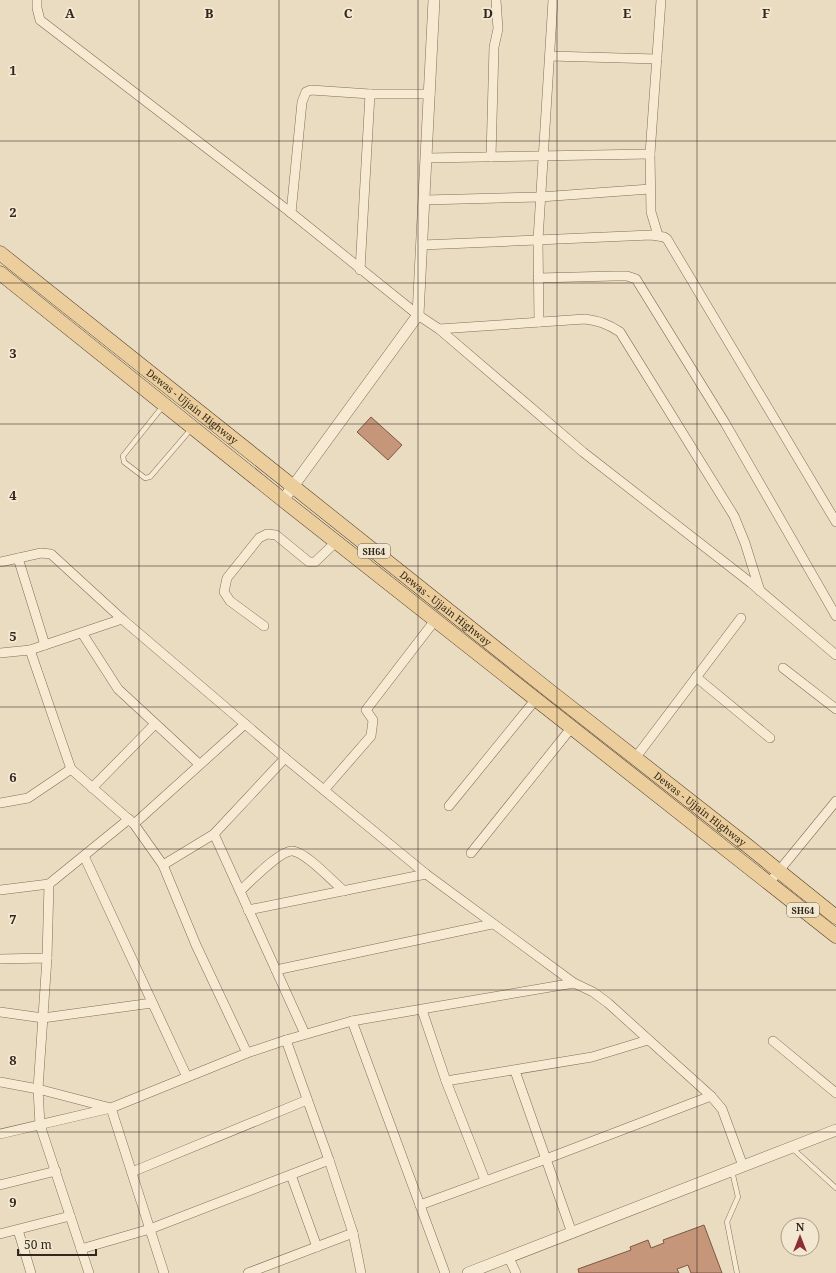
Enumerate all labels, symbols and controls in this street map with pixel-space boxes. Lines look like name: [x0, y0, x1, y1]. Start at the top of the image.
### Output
text: A: [65, 4, 75, 22]
text: B: [205, 4, 214, 22]
text: C: [344, 4, 353, 22]
text: D: [483, 4, 493, 22]
text: E: [623, 4, 632, 22]
text: F: [762, 4, 770, 22]
text: 1: [9, 61, 17, 79]
text: 2: [9, 203, 17, 221]
text: 3: [9, 344, 17, 362]
street label: Dewas - Ujjain Highway: [144, 365, 241, 447]
text: 4: [9, 486, 17, 504]
road number: SH64: [358, 544, 390, 558]
street label: Dewas - Ujjain Highway: [397, 567, 495, 649]
text: 5: [9, 627, 17, 645]
text: 6: [9, 768, 17, 786]
street label: Dewas - Ujjain Highway: [651, 768, 749, 849]
road number: SH64: [787, 903, 819, 917]
text: 7: [9, 910, 17, 928]
text: 8: [9, 1051, 17, 1069]
text: 9: [9, 1193, 17, 1211]
north arrow: [780, 1217, 820, 1257]
text: N: [796, 1219, 805, 1234]
scale bar: [18, 1231, 96, 1257]
text: 50 m: [24, 1236, 52, 1253]

